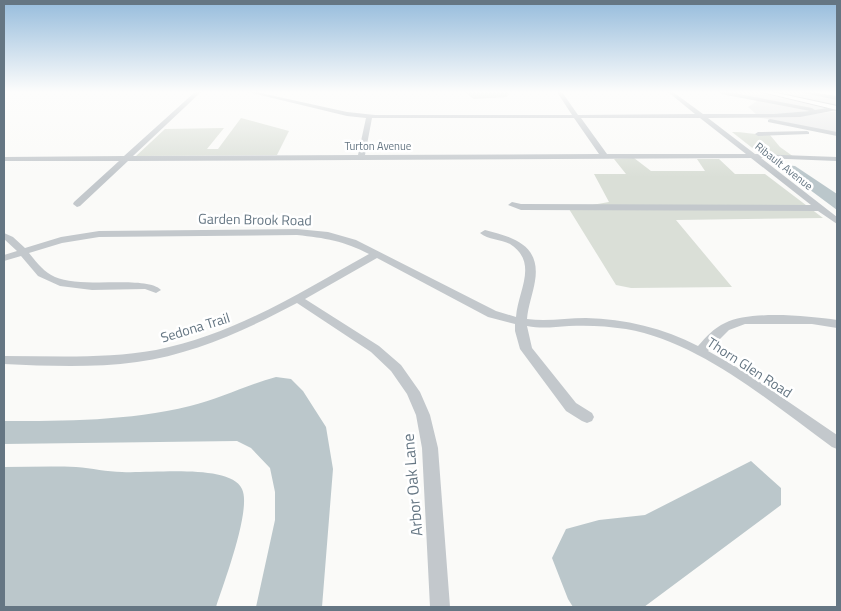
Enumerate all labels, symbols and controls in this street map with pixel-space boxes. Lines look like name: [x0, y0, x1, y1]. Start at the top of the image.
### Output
street label: Turton Avenue: [345, 138, 412, 154]
street label: Ribault Avenue: [752, 138, 817, 194]
street label: Garden Brook Road: [198, 208, 312, 230]
street label: Sedona Trail: [158, 307, 232, 347]
street label: Thorn Glen Road: [703, 332, 797, 402]
street label: Arbor Oak Lane: [396, 433, 428, 537]

